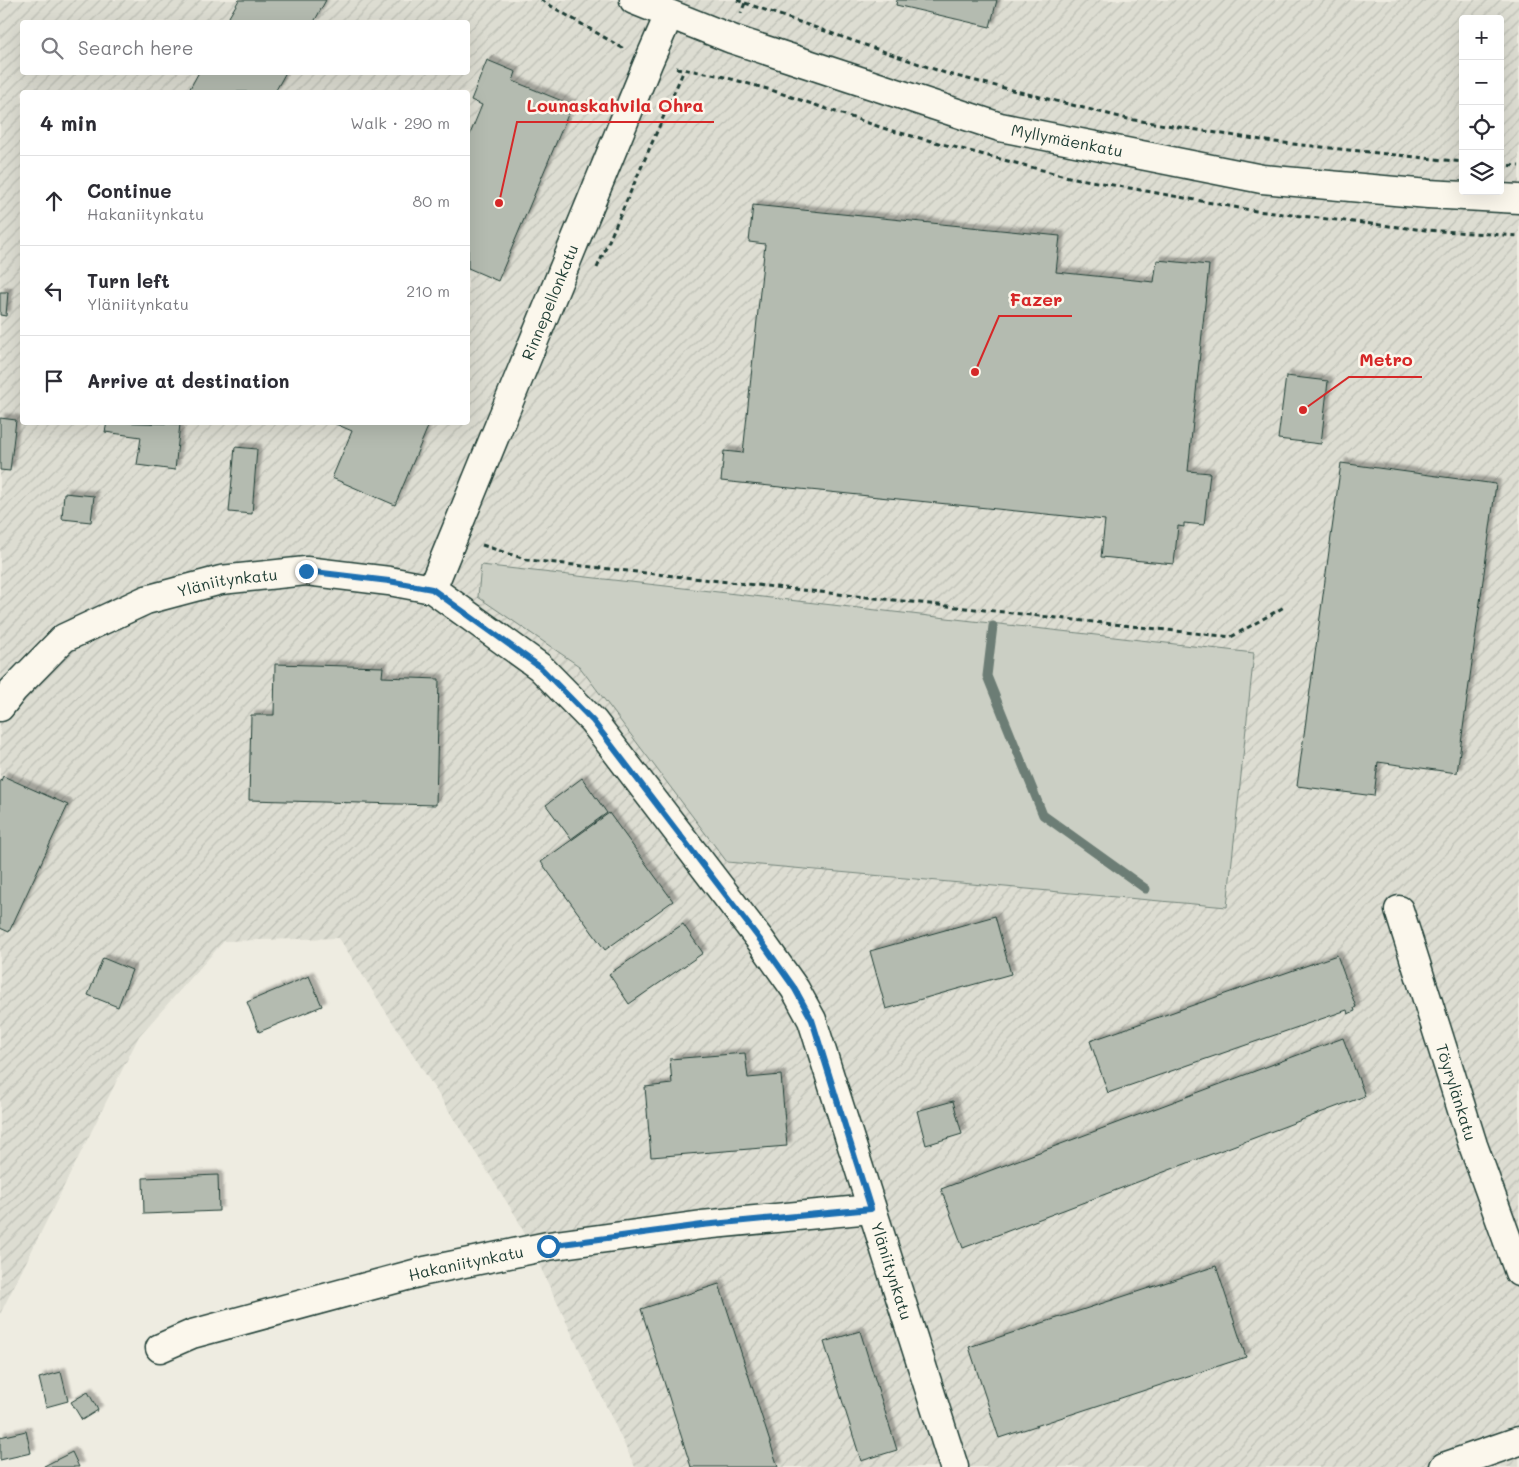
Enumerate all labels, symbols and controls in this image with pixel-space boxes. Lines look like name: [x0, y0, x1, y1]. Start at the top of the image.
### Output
map controls: [1459, 15, 1504, 195]
button: +: [1459, 15, 1504, 60]
search box: [20, 20, 470, 75]
icon: search: [38, 34, 66, 62]
text: Search here: [78, 35, 194, 60]
button: −: [1459, 60, 1504, 105]
callout: Lounaskahvila Ohra: [517, 89, 714, 122]
text: Lounaskahvila Ohra: [526, 93, 704, 117]
button: locate: [1459, 105, 1504, 150]
text: 4 min: [40, 109, 97, 136]
text: Walk · 290 m: [350, 112, 450, 133]
street label: Myllymäenkatu: [1010, 119, 1125, 161]
button: layers: [1459, 150, 1504, 195]
text: Continue: [87, 178, 172, 203]
icon: ahead: [40, 187, 68, 215]
text: 80 m: [413, 190, 450, 211]
text: Hakaniitynkatu: [87, 203, 204, 224]
street label: Rinnepellonkatu: [516, 241, 582, 363]
text: Turn left: [87, 268, 170, 293]
icon: left: [40, 277, 68, 305]
text: 210 m: [406, 280, 450, 301]
callout: Fazer: [999, 283, 1072, 316]
text: Fazer: [1010, 287, 1062, 311]
text: Yläniitynkatu: [87, 293, 189, 314]
callout: Metro: [1349, 344, 1422, 377]
text: Metro: [1359, 347, 1413, 371]
icon: arrive: [40, 367, 68, 395]
text: Arrive at destination: [87, 368, 290, 393]
route end: [295, 560, 318, 583]
street label: Yläniitynkatu: [175, 563, 278, 601]
street label: Töyrylänkatu: [1432, 1041, 1482, 1143]
street label: Yläniitynkatu: [867, 1219, 918, 1322]
route start: [537, 1235, 560, 1258]
street label: Hakaniitynkatu: [406, 1240, 525, 1285]

